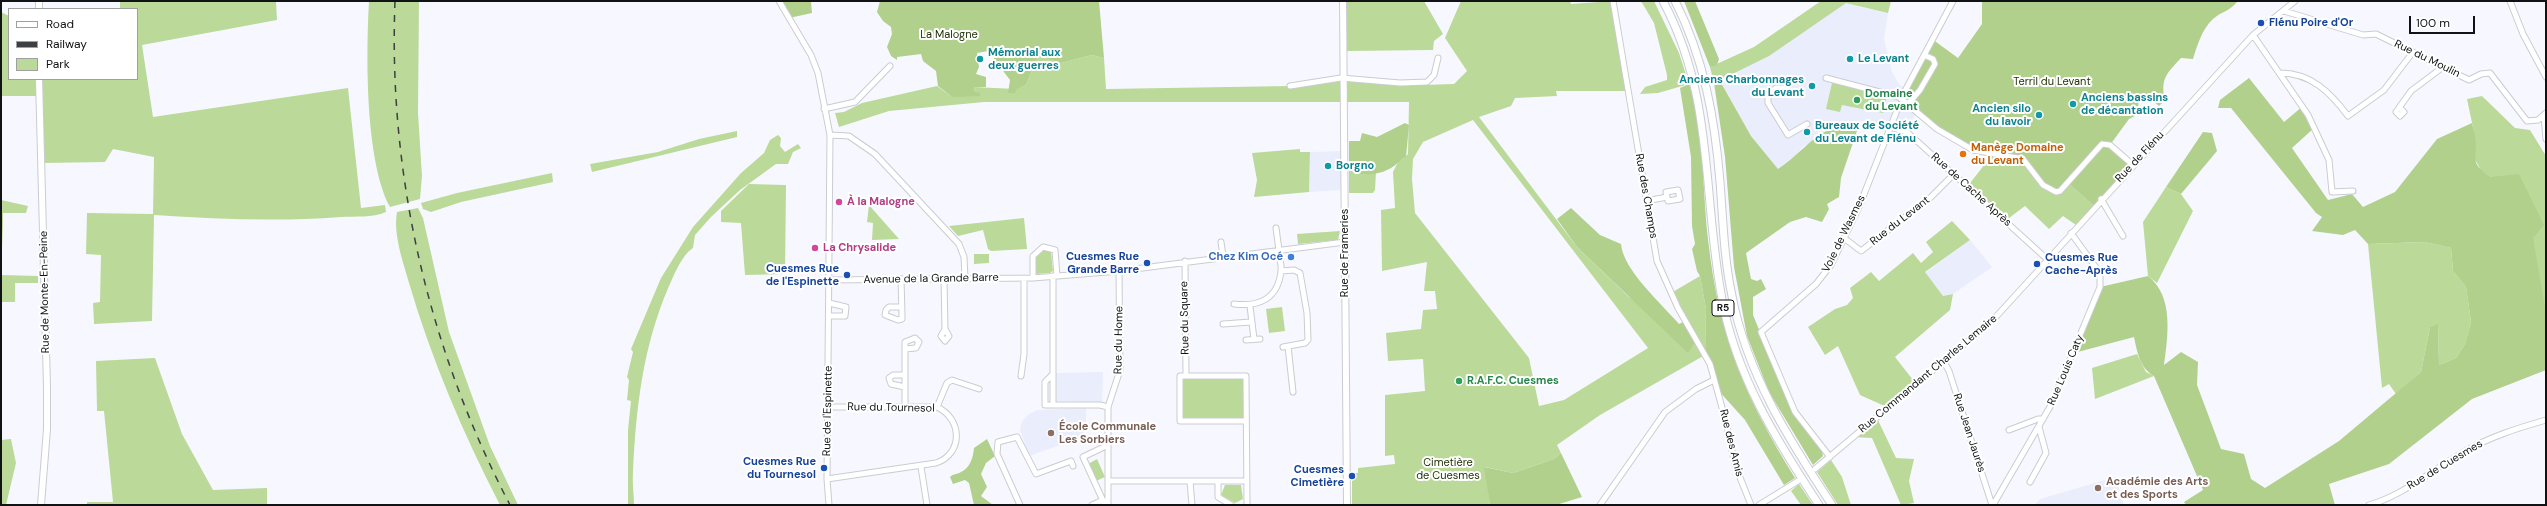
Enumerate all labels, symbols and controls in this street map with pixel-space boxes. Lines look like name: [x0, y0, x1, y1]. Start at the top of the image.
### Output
legend: [8, 8, 138, 80]
scale bar: [2411, 8, 2477, 34]
text: 100 m: [2416, 15, 2450, 31]
text: Road: [46, 16, 74, 32]
place label: Flénu Poire d'Or: [2269, 16, 2353, 30]
marker: Flénu Poire d'Or: [2256, 18, 2266, 28]
park label: La Malogne: [920, 28, 978, 42]
text: Railway: [46, 36, 87, 52]
street label: Rue du Moulin: [2392, 37, 2462, 81]
place label: Mémorial aux deux guerres: [988, 46, 1060, 72]
place label: Le Levant: [1858, 52, 1909, 66]
marker: Mémorial aux deux guerres: [975, 54, 985, 64]
marker: Le Levant: [1845, 54, 1855, 64]
text: Park: [46, 56, 70, 72]
place label: Anciens Charbonnages du Levant: [1679, 73, 1804, 99]
park label: Terril du Levant: [2013, 75, 2091, 89]
marker: Anciens Charbonnages du Levant: [1807, 81, 1817, 91]
place label: Domaine du Levant: [1865, 87, 1918, 113]
place label: Anciens bassins de décantation: [2081, 91, 2168, 117]
marker: Domaine du Levant: [1852, 95, 1862, 105]
marker: Anciens bassins de décantation: [2068, 99, 2078, 109]
place label: Ancien silo du lavoir: [1972, 102, 2031, 128]
marker: Ancien silo du lavoir: [2034, 110, 2044, 120]
place label: Bureaux de Société du Levant de Flénu: [1815, 119, 1919, 145]
marker: Bureaux de Société du Levant de Flénu: [1802, 127, 1812, 137]
street label: Rue de Flénu: [2113, 129, 2167, 185]
place label: Manège Domaine du Levant: [1971, 141, 2064, 167]
marker: Manège Domaine du Levant: [1958, 149, 1968, 159]
street label: Rue de Cache Après: [1928, 150, 2014, 230]
street label: Rue des Champs: [1632, 153, 1660, 239]
place label: Borgno: [1336, 159, 1374, 173]
marker: Borgno: [1323, 161, 1333, 171]
street label: Voie de Wasmes: [1820, 193, 1868, 275]
street label: Rue du Levant: [1868, 194, 1932, 248]
place label: À la Malogne: [847, 195, 915, 209]
marker: À la Malogne: [834, 197, 844, 207]
street label: Rue de Frameries: [1338, 209, 1352, 297]
street label: Rue de Monte-En-Peine: [37, 231, 53, 353]
place label: La Chrysalide: [823, 241, 896, 255]
marker: La Chrysalide: [810, 243, 820, 253]
place label: Cuesmes Rue Grande Barre: [1066, 250, 1139, 276]
place label: Chez Kim Océ: [1208, 250, 1283, 264]
place label: Cuesmes Rue Cache-Après: [2045, 251, 2118, 277]
marker: Chez Kim Océ: [1286, 252, 1296, 262]
marker: Cuesmes Rue Grande Barre: [1142, 258, 1152, 268]
marker: Cuesmes Rue Cache-Après: [2032, 259, 2042, 269]
place label: Cuesmes Rue de l'Espinette: [766, 262, 839, 288]
marker: Cuesmes Rue de l'Espinette: [842, 270, 852, 280]
street label: Avenue de la Grande Barre: [863, 271, 999, 287]
street label: Rue du Square: [1178, 281, 1192, 355]
road number: R5: [1712, 300, 1734, 316]
street label: Rue du Home: [1112, 306, 1126, 374]
street label: Rue Commandant Charles Lemaire: [1856, 312, 2000, 436]
street label: Rue Louis Caty: [2045, 333, 2087, 407]
street label: Rue de l'Espinette: [821, 366, 835, 456]
place label: R.A.F.C. Cuesmes: [1467, 374, 1559, 388]
marker: R.A.F.C. Cuesmes: [1454, 376, 1464, 386]
street label: Rue Jean Jaurès: [1950, 392, 1988, 474]
street label: Rue du Tournesol: [847, 401, 935, 415]
street label: Rue des Amis: [1716, 408, 1746, 478]
place label: École Communale Les Sorbiers: [1059, 420, 1156, 446]
marker: École Communale Les Sorbiers: [1046, 428, 1056, 438]
street label: Rue de Cuesmes: [2405, 437, 2485, 493]
place label: Cuesmes Rue du Tournesol: [743, 455, 816, 481]
park label: Cimetière de Cuesmes: [1416, 456, 1480, 482]
marker: Cuesmes Rue du Tournesol: [819, 463, 829, 473]
place label: Cuesmes Cimetière: [1291, 463, 1344, 489]
marker: Cuesmes Cimetière: [1347, 471, 1357, 481]
place label: Académie des Arts et des Sports: [2106, 475, 2208, 501]
marker: Académie des Arts et des Sports: [2093, 483, 2103, 493]

